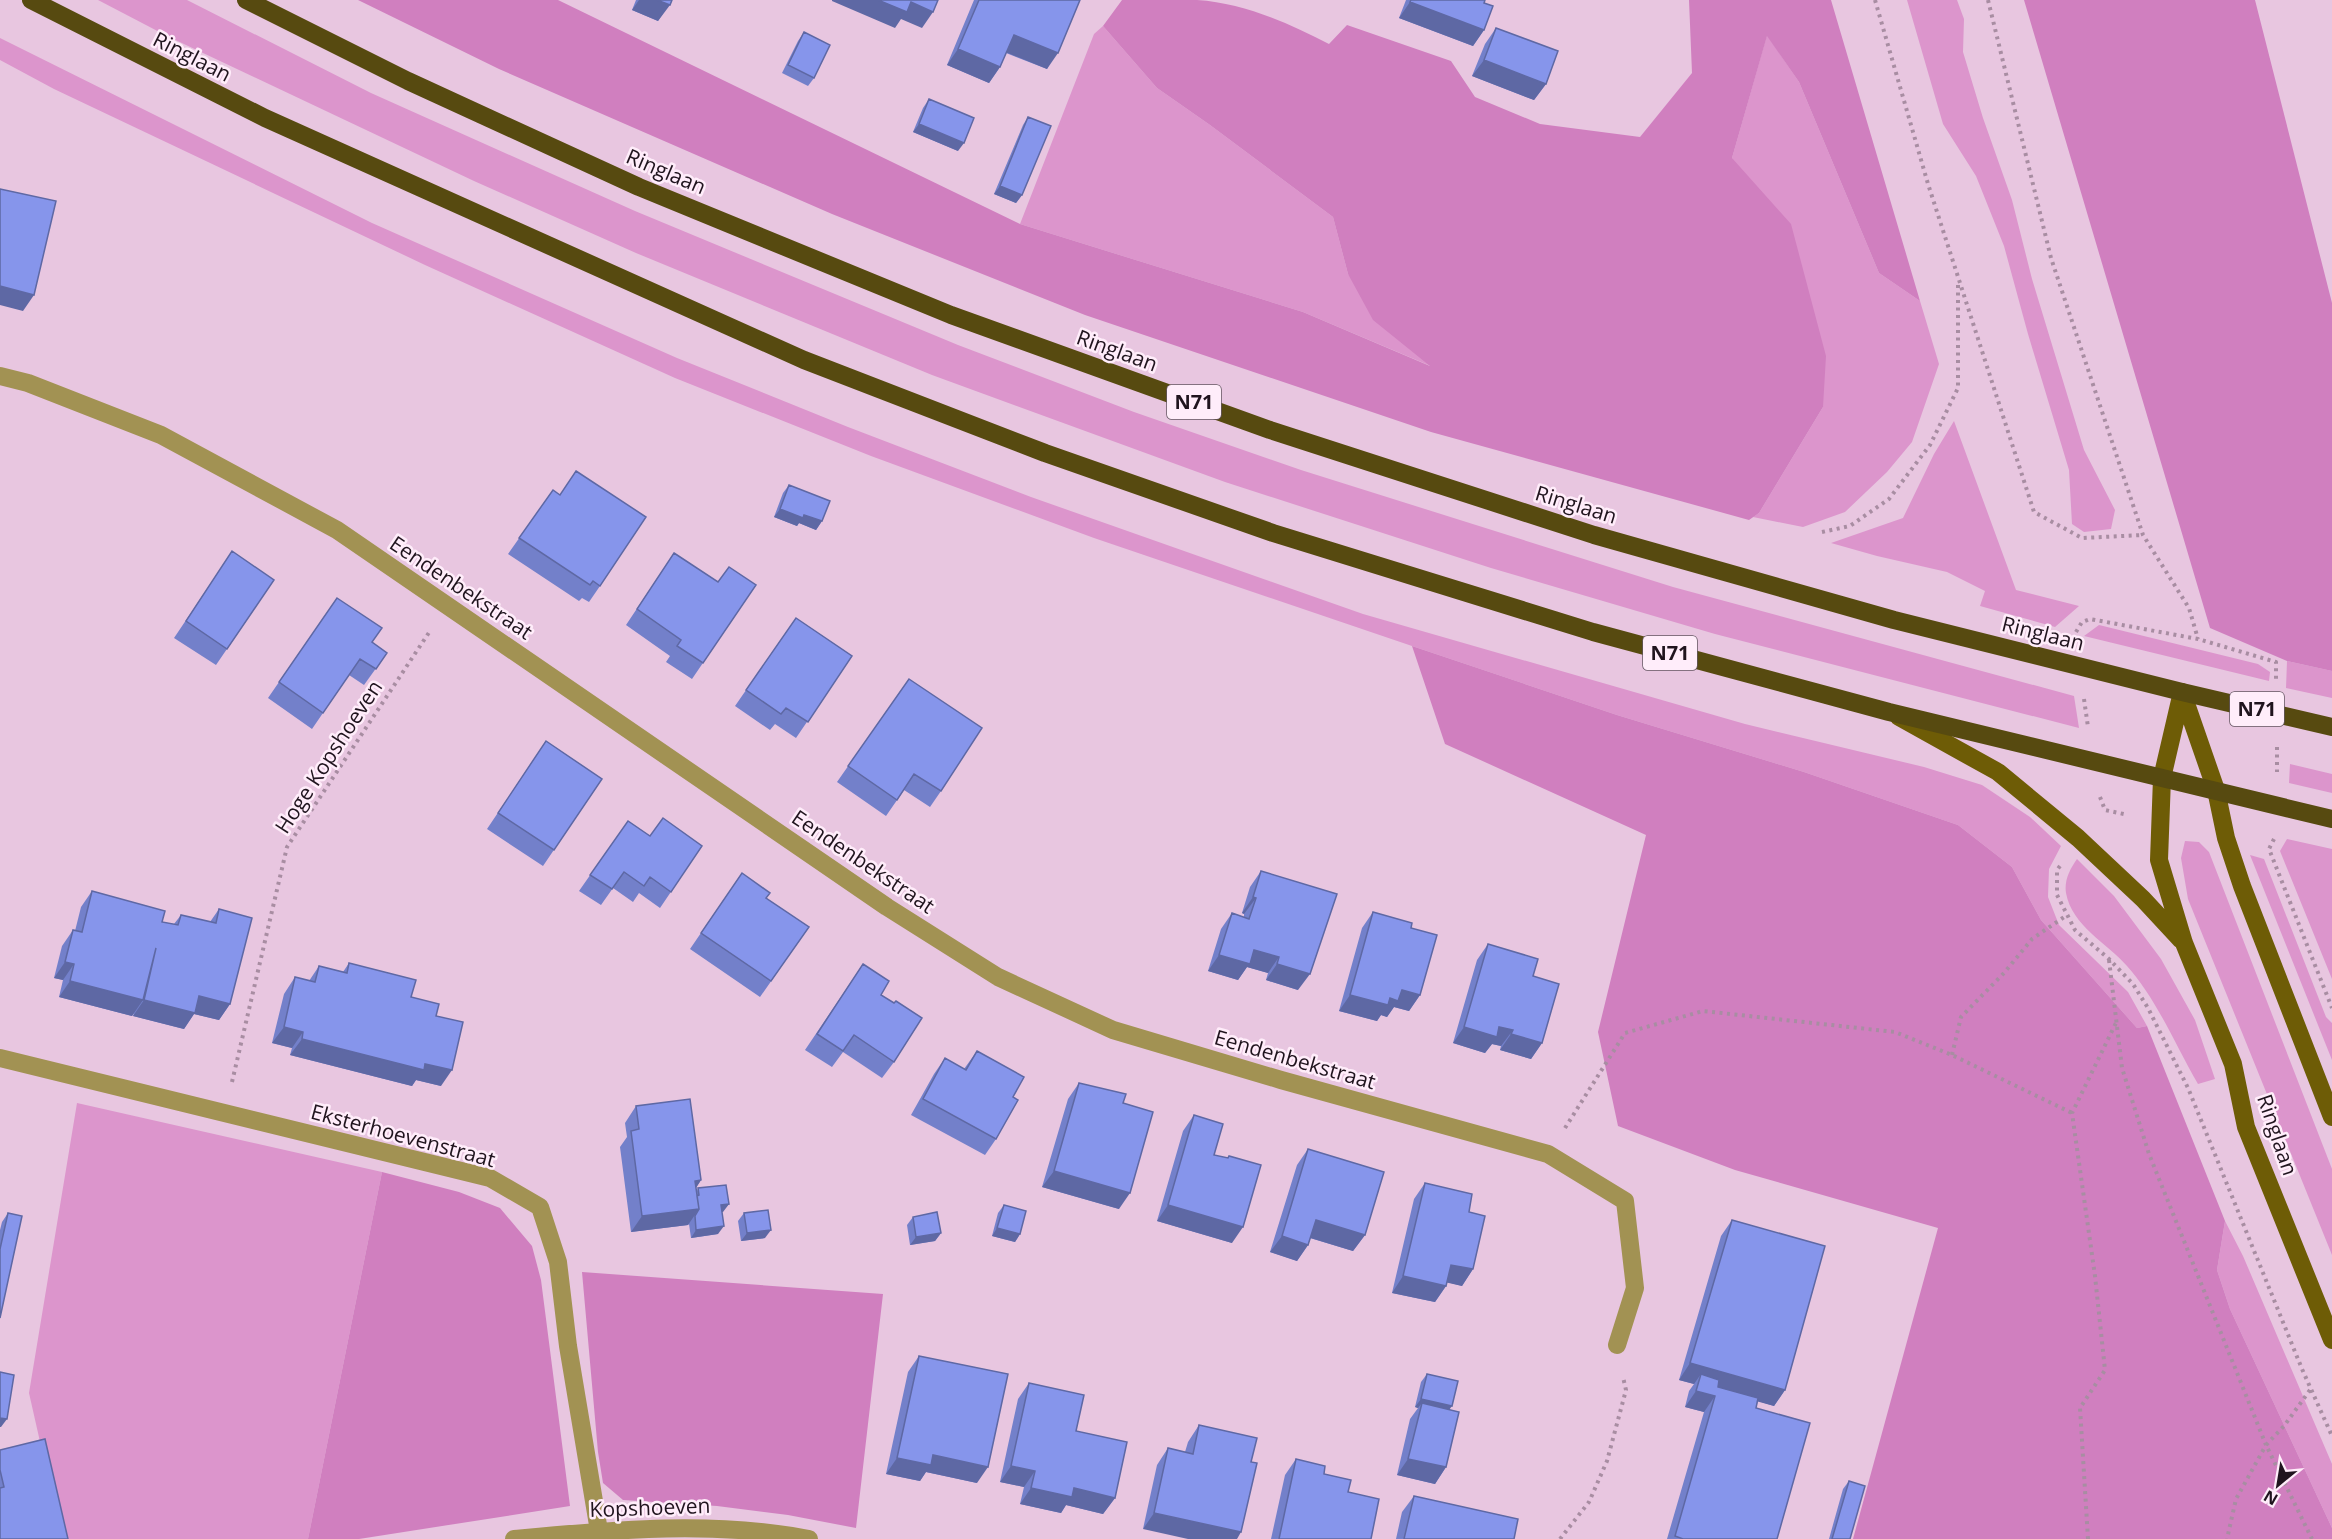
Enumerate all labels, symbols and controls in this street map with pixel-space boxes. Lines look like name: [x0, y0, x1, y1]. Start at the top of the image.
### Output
street label: Ringlaan: [149, 25, 236, 88]
street label: Ringlaan: [622, 142, 711, 200]
street label: Ringlaan: [1073, 323, 1162, 378]
road number: N71: [1167, 385, 1221, 419]
street label: Ringlaan: [1532, 478, 1621, 530]
street label: Eendenbekstraat: [385, 529, 538, 645]
street label: Ringlaan: [1999, 609, 2087, 657]
road number: N71: [1643, 636, 1697, 670]
street label: Hoge Kopshoeven: [268, 674, 388, 839]
road number: N71: [2230, 692, 2284, 726]
street label: Eendenbekstraat: [787, 803, 940, 919]
street label: Eendenbekstraat: [1211, 1023, 1379, 1095]
street label: Ringlaan: [2251, 1090, 2305, 1179]
street label: Eksterhoevenstraat: [308, 1097, 499, 1173]
north arrow: [2248, 1455, 2308, 1515]
text: N: [2259, 1485, 2282, 1511]
street label: Kopshoeven: [589, 1491, 711, 1523]

